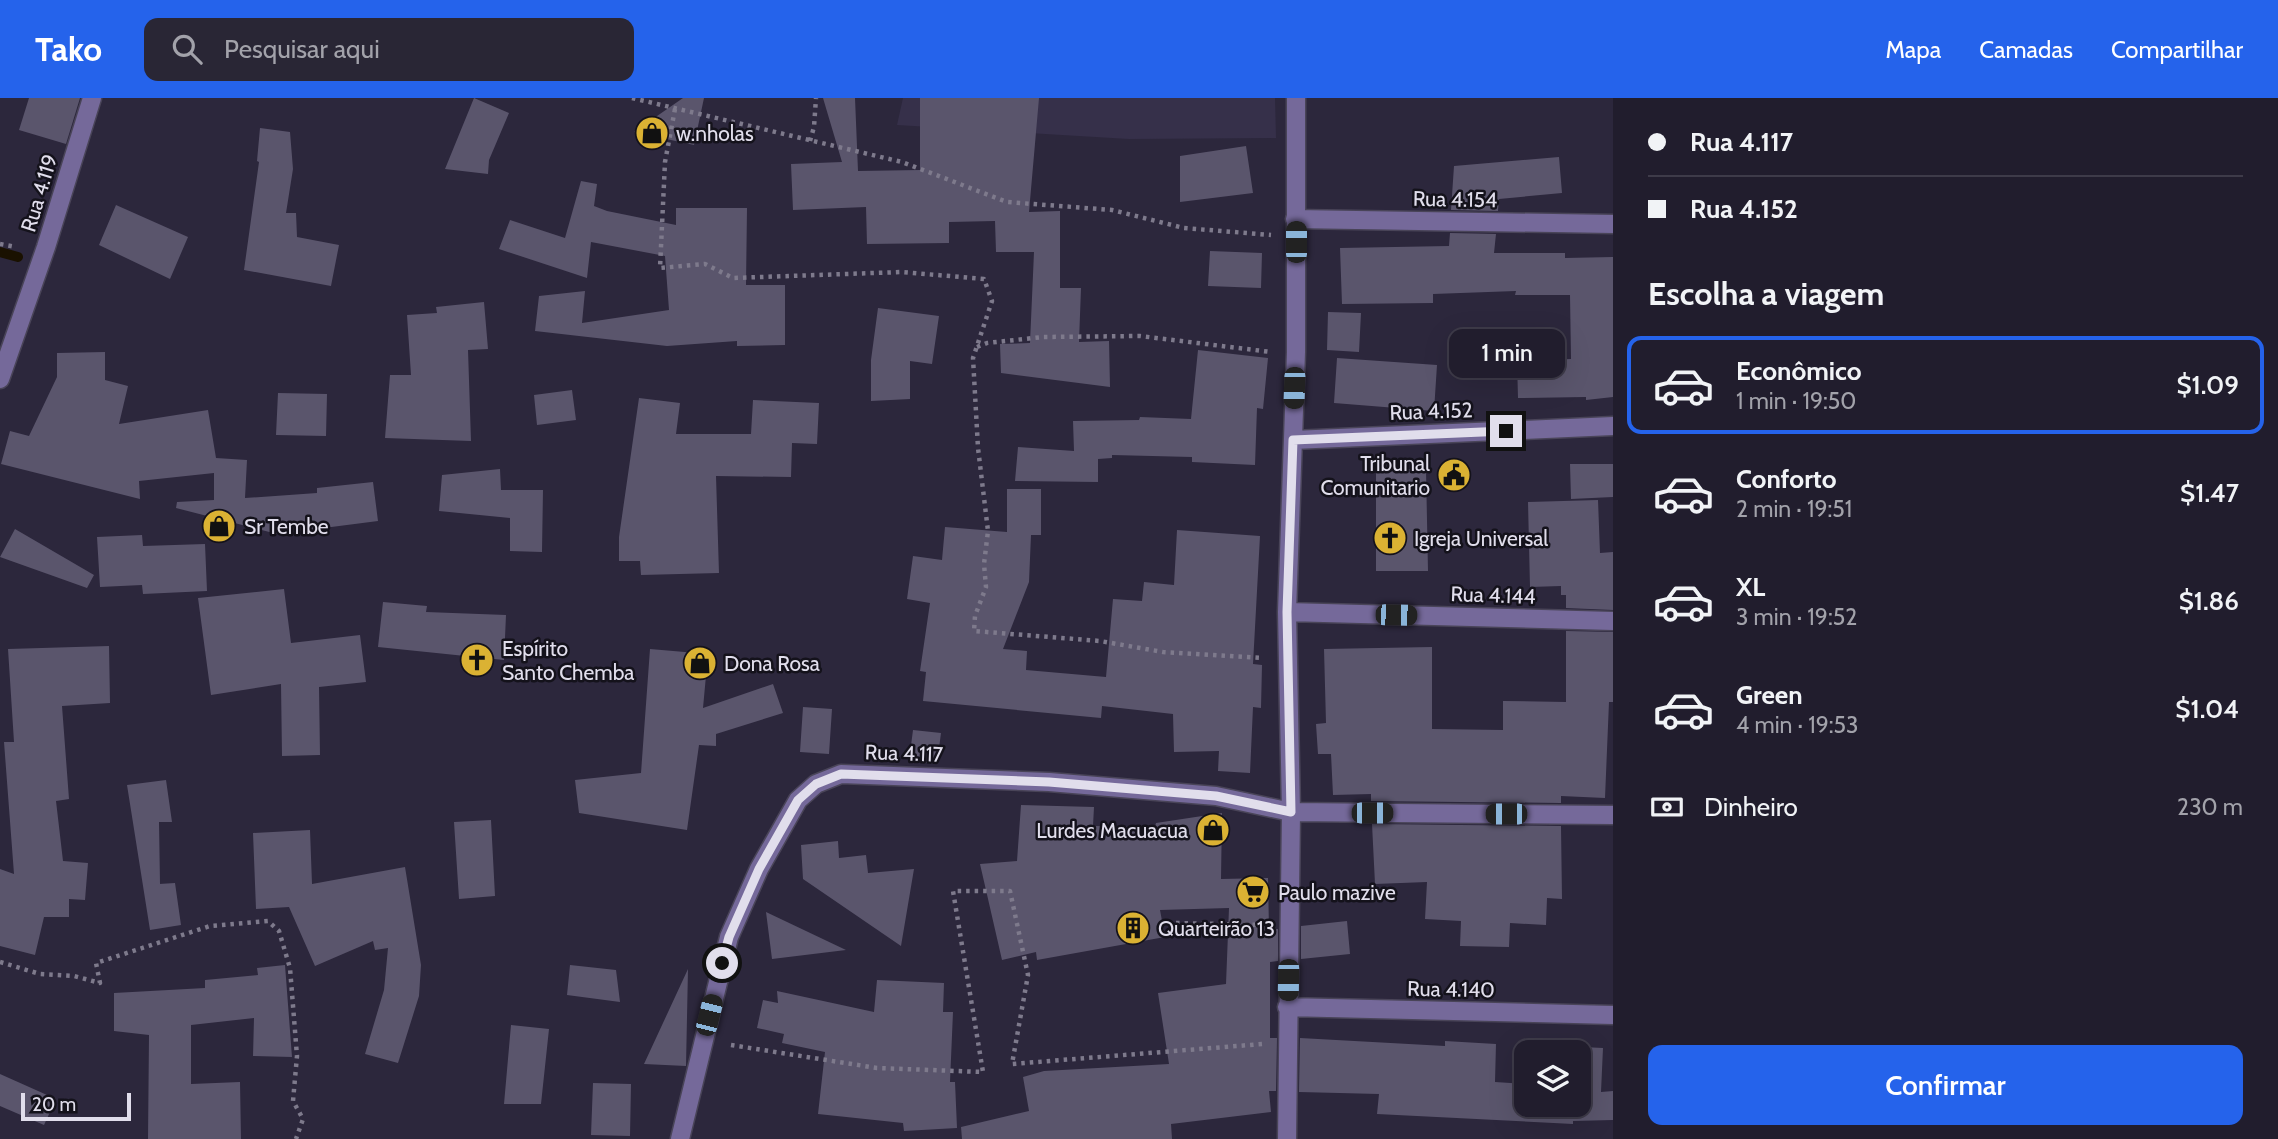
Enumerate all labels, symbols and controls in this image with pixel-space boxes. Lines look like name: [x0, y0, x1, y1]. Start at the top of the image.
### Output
search box: [144, 18, 634, 81]
text: Tako: [35, 29, 102, 69]
icon: search: [168, 30, 206, 68]
text: Pesquisar aqui: [224, 33, 380, 65]
text: Mapa: [1885, 35, 1941, 64]
text: Camadas: [1979, 35, 2073, 64]
text: Compartilhar: [2111, 35, 2243, 64]
shop icon: w.nholas: [633, 114, 671, 152]
place label: w.nholas: [676, 121, 754, 146]
text: Rua 4.117: [1690, 126, 1793, 158]
street label: Rua 4.119: [15, 151, 63, 235]
street label: Rua 4.154: [1413, 186, 1497, 212]
text: Rua 4.152: [1690, 193, 1798, 225]
car: [1286, 221, 1307, 263]
text: Escolha a viagem: [1648, 274, 1884, 313]
callout: 1 min: [1448, 330, 1564, 378]
text: 1 min: [1481, 339, 1533, 367]
icon: car: [1652, 354, 1715, 417]
text: Econômico: [1736, 355, 1862, 387]
car: [1283, 367, 1306, 409]
text: $1.09: [2176, 369, 2239, 401]
text: 1 min · 19:50: [1736, 387, 1856, 415]
street label: Rua 4.152: [1389, 397, 1473, 425]
route end: [1490, 415, 1522, 447]
place label: Tribunal Comunitario: [1320, 451, 1430, 500]
public building icon: Tribunal Comunitario: [1435, 456, 1473, 494]
icon: car: [1652, 462, 1715, 525]
text: Conforto: [1736, 463, 1837, 495]
text: $1.47: [2180, 477, 2239, 509]
text: 2 min · 19:51: [1736, 495, 1852, 523]
shop icon: Sr Tembe: [200, 507, 238, 545]
place label: Sr Tembe: [244, 514, 329, 539]
church icon: Igreja Universal: [1371, 519, 1409, 557]
place label: Igreja Universal: [1414, 526, 1548, 552]
icon: car: [1652, 570, 1715, 633]
text: XL: [1736, 571, 1765, 603]
street label: Rua 4.144: [1450, 581, 1536, 609]
text: $1.86: [2179, 585, 2239, 617]
text: 3 min · 19:52: [1736, 603, 1857, 631]
car: [1375, 604, 1418, 626]
place label: Espírito Santo Chemba: [502, 636, 634, 685]
church icon: Espírito Santo Chemba: [458, 641, 496, 679]
shop icon: Dona Rosa: [681, 644, 719, 682]
place label: Dona Rosa: [724, 651, 820, 676]
icon: car: [1652, 678, 1715, 741]
text: Green: [1736, 679, 1803, 711]
text: $1.04: [2175, 693, 2239, 725]
text: 4 min · 19:53: [1736, 711, 1858, 739]
street label: Rua 4.117: [864, 739, 944, 767]
icon: cash: [1648, 788, 1686, 826]
text: Dinheiro: [1704, 791, 1798, 823]
text: 230 m: [2177, 793, 2243, 821]
car: [1352, 803, 1394, 824]
car: [1486, 804, 1528, 825]
shop icon: Lurdes Macuacua: [1194, 811, 1232, 849]
place label: Lurdes Macuacua: [1036, 818, 1188, 843]
supermarket icon: Paulo mazive: [1234, 873, 1272, 911]
place label: Paulo mazive: [1278, 880, 1396, 905]
building icon: Quarteirão 13: [1114, 909, 1152, 947]
place label: Quarteirão 13: [1158, 916, 1275, 941]
route start: [706, 947, 738, 979]
car: [1278, 959, 1299, 1001]
street label: Rua 4.140: [1407, 976, 1495, 1002]
car: [694, 992, 725, 1038]
map controls: [1514, 1040, 1591, 1117]
button: layers: [1514, 1040, 1591, 1117]
button: Confirmar: [1648, 1045, 2243, 1125]
scale bar: [21, 1090, 131, 1122]
text: 20 m: [32, 1093, 76, 1116]

